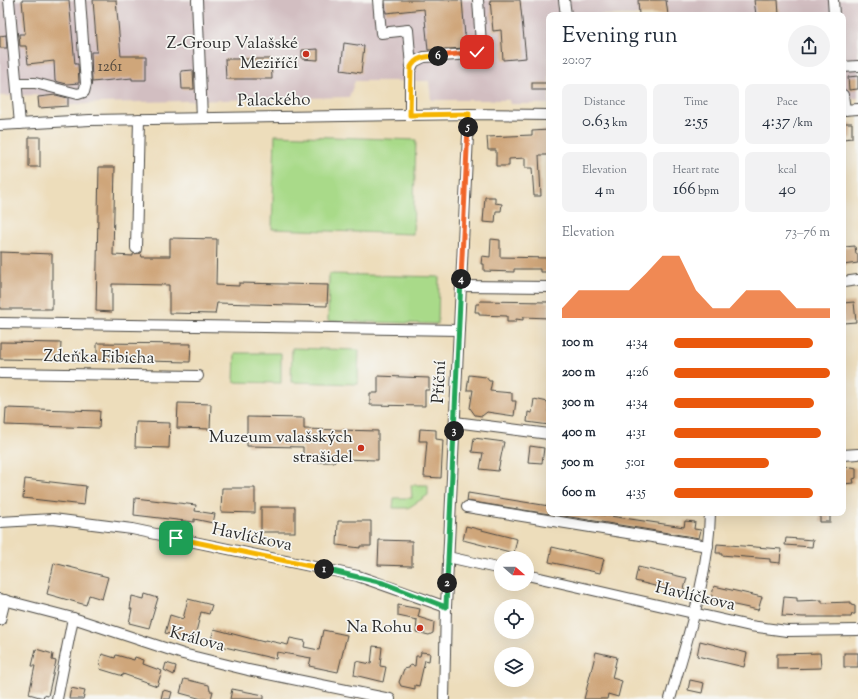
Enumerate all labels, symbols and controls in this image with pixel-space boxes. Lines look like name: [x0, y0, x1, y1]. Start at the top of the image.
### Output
text: Evening run: [562, 21, 678, 53]
button: share: [788, 25, 830, 67]
place label: Z-Group Valašské Meziříčí: [167, 32, 298, 76]
pin: [460, 35, 494, 69]
icon: check: [466, 41, 488, 63]
pin: 6: [428, 46, 448, 66]
text: 6: [435, 48, 441, 64]
marker: Z-Group Valašské Meziříčí: [301, 49, 311, 59]
text: 20:07: [562, 52, 591, 70]
house number: 1261: [98, 57, 122, 78]
street label: Palackého: [237, 88, 311, 114]
text: Distance: [584, 94, 625, 110]
text: Time: [684, 94, 708, 110]
text: Pace: [777, 94, 798, 110]
text: 0.63: [582, 110, 610, 134]
text: 2:55: [684, 110, 708, 134]
text: 4:37: [762, 110, 790, 134]
text: km: [610, 115, 627, 131]
text: /km: [790, 115, 813, 131]
pin: 5: [458, 117, 478, 137]
text: 5: [466, 119, 470, 135]
text: Elevation: [582, 162, 627, 178]
text: Heart rate: [673, 162, 719, 178]
text: kcal: [778, 162, 797, 178]
text: 4: [595, 178, 603, 202]
text: 166: [673, 178, 696, 202]
text: 40: [779, 178, 796, 202]
text: m: [603, 183, 615, 199]
text: bpm: [696, 183, 719, 199]
text: Elevation: [562, 224, 615, 242]
text: 73–76 m: [785, 224, 830, 242]
pin: 4: [451, 269, 471, 289]
text: 4: [458, 271, 464, 287]
text: 100 m: [562, 334, 594, 352]
text: 4:34: [626, 334, 648, 352]
street label: Zdeňka Fibicha: [43, 345, 155, 371]
street label: Příční: [427, 360, 453, 404]
text: 200 m: [562, 364, 595, 382]
text: 4:26: [626, 364, 648, 382]
text: 300 m: [562, 394, 594, 412]
text: 4:34: [626, 394, 648, 412]
pin: 3: [444, 421, 464, 441]
text: 3: [452, 423, 456, 439]
text: 400 m: [562, 424, 596, 442]
text: 4:31: [626, 424, 646, 442]
place label: Muzeum valašských strašidel: [209, 426, 353, 470]
marker: Muzeum valašských strašidel: [356, 443, 366, 453]
text: 500 m: [562, 454, 594, 472]
text: 5:01: [626, 454, 645, 472]
text: 600 m: [562, 484, 596, 502]
text: 4:35: [626, 484, 646, 502]
street label: Havlíčkova: [210, 518, 294, 558]
pin: [159, 521, 193, 555]
icon: arrive: [165, 527, 187, 549]
north arrow: [494, 551, 534, 591]
map controls: [494, 551, 534, 687]
pin: 1: [314, 559, 334, 579]
text: 1: [322, 561, 326, 577]
pin: 2: [437, 573, 457, 593]
text: 2: [444, 575, 450, 591]
street label: Havlíčkova: [653, 576, 738, 618]
button: locate: [494, 599, 534, 639]
place label: Na Rohu: [347, 616, 412, 640]
street label: Králova: [167, 621, 227, 659]
marker: Na Rohu: [415, 623, 425, 633]
button: layers: [494, 647, 534, 687]

